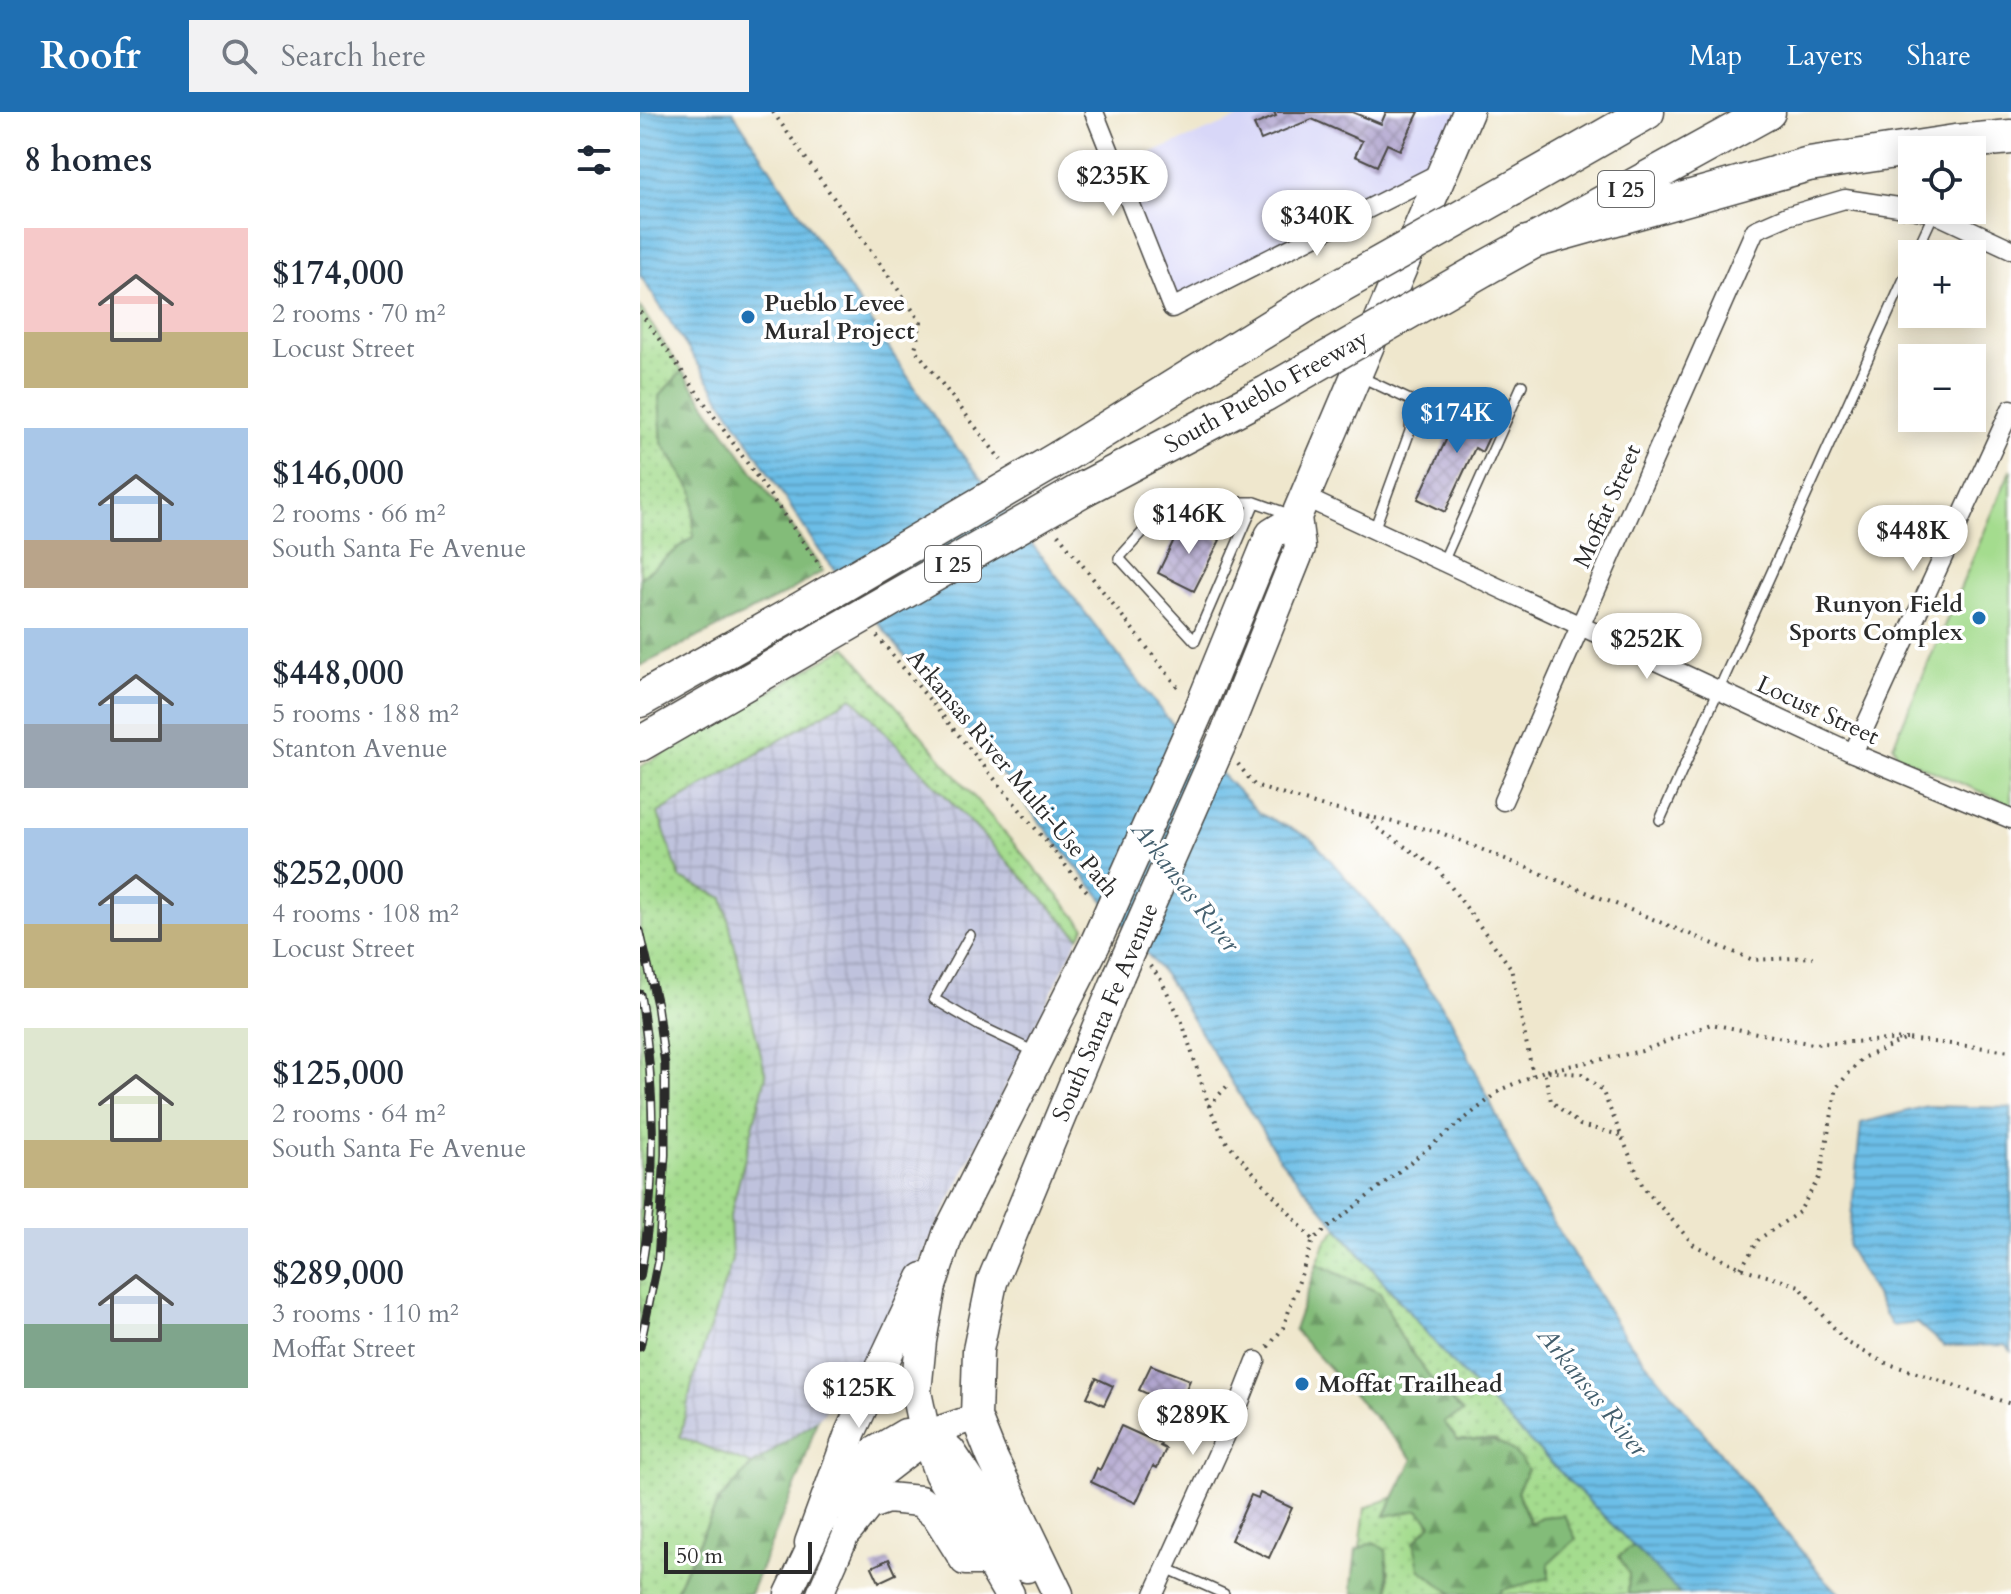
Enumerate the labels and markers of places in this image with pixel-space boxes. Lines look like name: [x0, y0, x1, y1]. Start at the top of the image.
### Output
pin: $235K: [1057, 150, 1169, 218]
pin: $340K: [1261, 190, 1373, 258]
place label: Pueblo Levee Mural Project: [764, 287, 915, 348]
marker: Pueblo Levee Mural Project: [739, 308, 757, 326]
pin: $174K: [1401, 387, 1513, 455]
pin: $146K: [1133, 488, 1245, 556]
pin: $448K: [1857, 505, 1969, 573]
place label: Runyon Field Sports Complex: [1789, 588, 1963, 649]
marker: Runyon Field Sports Complex: [1970, 609, 1988, 627]
pin: $252K: [1591, 613, 1703, 681]
pin: $125K: [803, 1362, 915, 1430]
place label: Moffat Trailhead: [1318, 1368, 1503, 1401]
marker: Moffat Trailhead: [1293, 1375, 1311, 1393]
pin: $289K: [1137, 1389, 1249, 1457]

